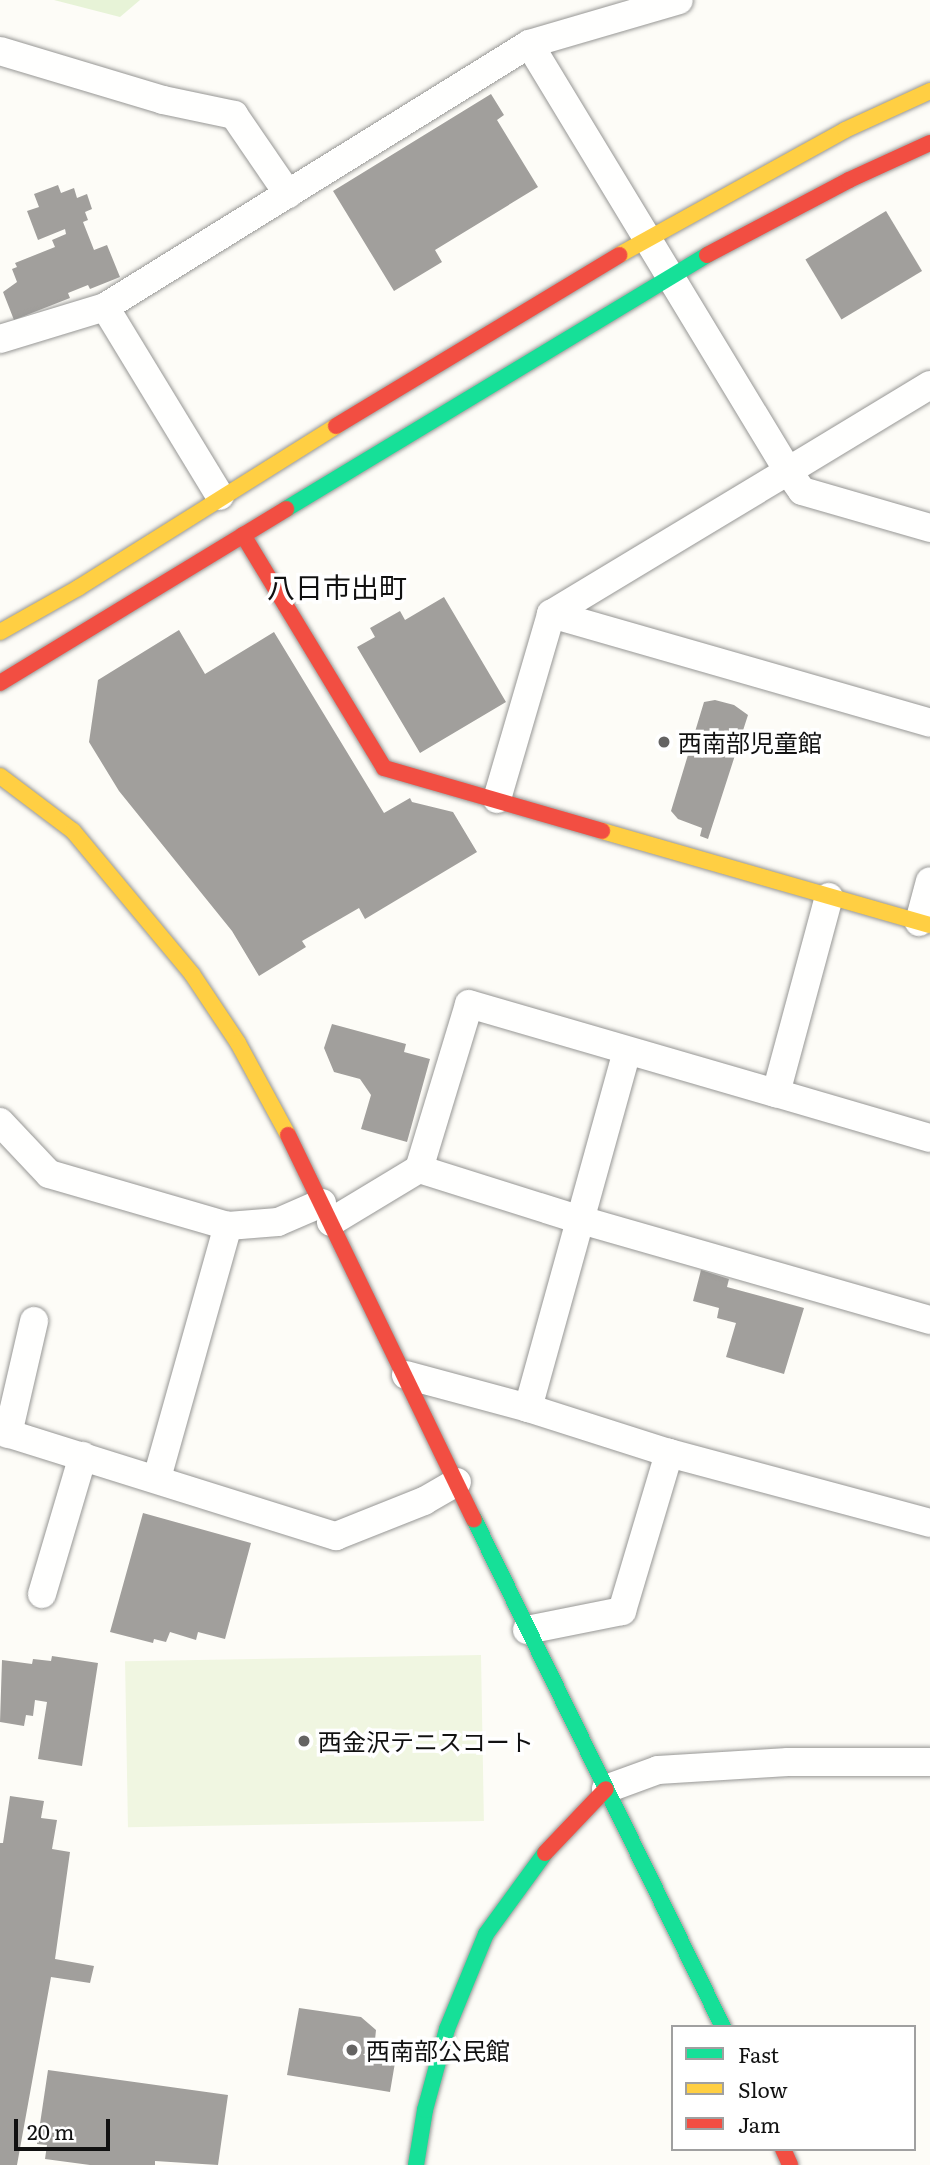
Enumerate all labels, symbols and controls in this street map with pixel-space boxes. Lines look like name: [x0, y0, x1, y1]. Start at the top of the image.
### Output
district label: 八日市出町: [267, 569, 407, 603]
place label: 西南部児童館: [678, 728, 822, 756]
marker: 西南部児童館: [656, 734, 672, 750]
place label: 西金沢テニスコート: [318, 1727, 534, 1755]
marker: 西金沢テニスコート: [296, 1733, 312, 1749]
legend: [671, 2025, 916, 2151]
place label: 西南部公民館: [366, 2036, 510, 2064]
text: Fast: [738, 2038, 779, 2069]
marker: 西南部公民館: [344, 2042, 360, 2058]
text: Slow: [738, 2073, 788, 2104]
scale bar: [18, 2106, 114, 2150]
text: Jam: [738, 2108, 780, 2139]
text: 20 m: [27, 2115, 74, 2146]

